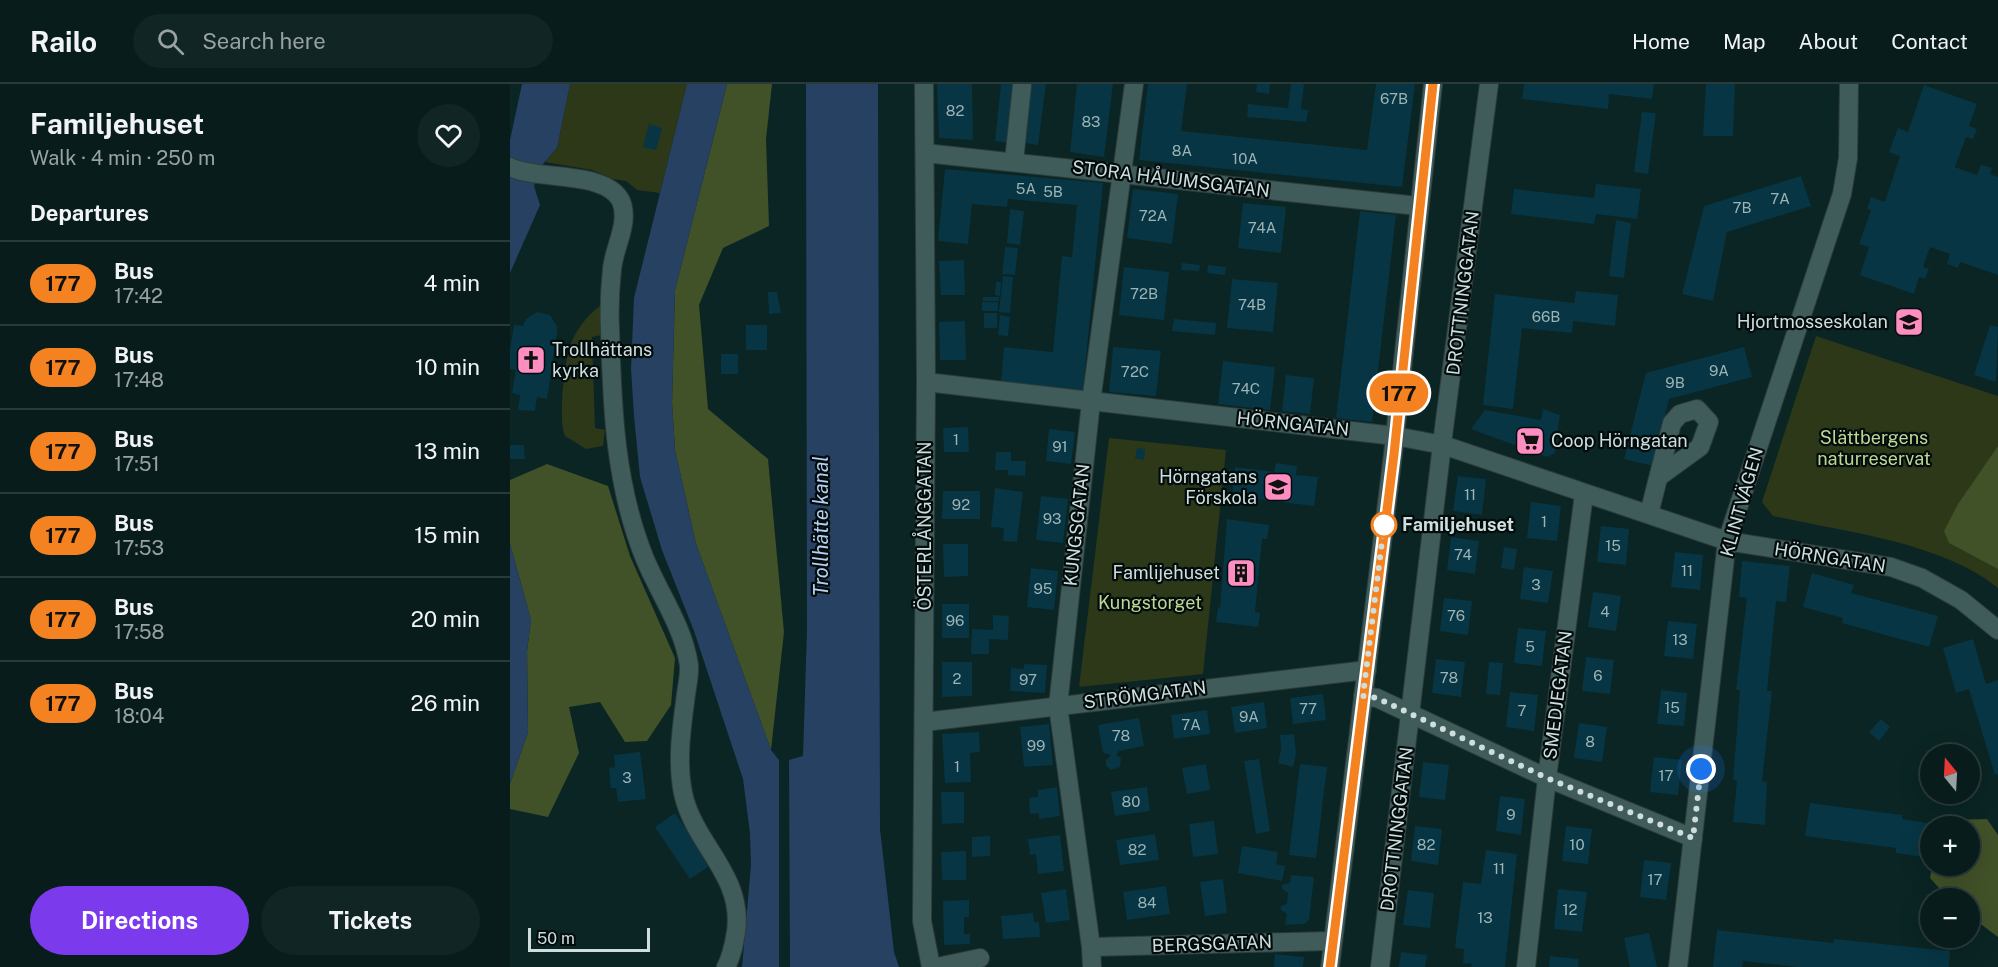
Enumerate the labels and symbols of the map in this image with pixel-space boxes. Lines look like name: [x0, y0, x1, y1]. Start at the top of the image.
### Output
house number: 67B: [1380, 90, 1408, 107]
house number: 82: [946, 102, 964, 119]
house number: 83: [1081, 113, 1101, 130]
house number: 8A: [1172, 142, 1193, 159]
house number: 10A: [1232, 150, 1258, 167]
street label: STORA HÅJUMSGATAN: [1071, 154, 1271, 201]
house number: 5A: [1016, 180, 1036, 197]
house number: 5B: [1043, 183, 1063, 200]
house number: 7A: [1770, 190, 1790, 207]
house number: 7B: [1732, 199, 1752, 216]
house number: 72A: [1139, 207, 1168, 224]
street label: DROTTNINGGATAN: [1442, 210, 1483, 376]
house number: 74A: [1248, 219, 1277, 236]
house number: 72B: [1130, 285, 1158, 302]
house number: 74B: [1238, 296, 1266, 313]
school or university icon: Hjortmosseskolan: [1893, 306, 1925, 338]
house number: 66B: [1532, 308, 1560, 325]
place label: Hjortmosseskolan: [1737, 311, 1888, 332]
place label: Trollhättans kyrka: [552, 339, 652, 381]
church icon: Trollhättans kyrka: [515, 344, 547, 376]
house number: 9A: [1709, 362, 1729, 379]
house number: 72C: [1121, 363, 1149, 380]
line badge: 177: [1364, 374, 1434, 412]
house number: 9B: [1665, 374, 1685, 391]
house number: 74C: [1232, 380, 1260, 397]
street label: HÖRNGATAN: [1236, 406, 1350, 440]
supermarket icon: Coop Hörngatan: [1514, 425, 1546, 457]
park label: Slättbergens naturreservat: [1817, 427, 1931, 469]
place label: Coop Hörngatan: [1551, 430, 1688, 451]
house number: 1: [953, 431, 959, 448]
house number: 91: [1052, 438, 1068, 455]
street label: ÖSTERLÅNGGATAN: [912, 441, 935, 611]
street label: KLINTVÄGEN: [1715, 444, 1767, 559]
water label: Trollhätte kanal: [809, 456, 833, 596]
street label: KUNGSGATAN: [1060, 463, 1093, 587]
place label: Hörngatans Förskola: [1159, 466, 1257, 508]
school or university icon: Hörngatans Förskola: [1262, 471, 1294, 503]
house number: 11: [1464, 486, 1476, 503]
house number: 92: [952, 496, 970, 513]
house number: 93: [1043, 510, 1061, 527]
marker: Familjehuset: [1371, 512, 1397, 538]
house number: 1: [1541, 513, 1547, 530]
place label: Familjehuset: [1402, 514, 1514, 535]
house number: 15: [1605, 537, 1621, 554]
street label: HÖRNGATAN: [1773, 537, 1888, 577]
house number: 74: [1454, 546, 1472, 563]
building icon: Famlijehuset: [1225, 557, 1257, 589]
place label: Famlijehuset: [1113, 562, 1220, 583]
house number: 11: [1681, 562, 1693, 579]
house number: 3: [1531, 576, 1541, 593]
house number: 95: [1034, 580, 1052, 597]
park label: Kungstorget: [1098, 592, 1202, 613]
house number: 4: [1600, 603, 1610, 620]
house number: 76: [1447, 607, 1465, 624]
house number: 96: [946, 612, 964, 629]
street label: SMEDJEGATAN: [1539, 629, 1576, 760]
house number: 13: [1672, 631, 1688, 648]
house number: 5: [1525, 638, 1535, 655]
house number: 6: [1593, 667, 1603, 684]
house number: 78: [1440, 669, 1458, 686]
house number: 2: [953, 670, 962, 687]
house number: 97: [1019, 671, 1037, 688]
street label: STRÖMGATAN: [1082, 676, 1208, 712]
house number: 15: [1664, 699, 1680, 716]
house number: 77: [1299, 700, 1317, 717]
house number: 7: [1517, 702, 1527, 719]
house number: 9A: [1239, 708, 1259, 725]
house number: 7A: [1181, 716, 1201, 733]
house number: 78: [1112, 727, 1130, 744]
house number: 8: [1585, 733, 1595, 750]
house number: 99: [1027, 737, 1045, 754]
north arrow: [1920, 744, 1980, 804]
street label: DROTTNINGGATAN: [1376, 746, 1417, 912]
your location: [1686, 754, 1716, 784]
house number: 1: [954, 758, 960, 775]
house number: 17: [1658, 767, 1674, 784]
house number: 3: [622, 769, 632, 786]
house number: 80: [1122, 793, 1140, 810]
house number: 9: [1506, 806, 1516, 823]
house number: 82: [1417, 836, 1435, 853]
house number: 10: [1569, 836, 1585, 853]
house number: 82: [1128, 841, 1146, 858]
house number: 11: [1493, 860, 1505, 877]
house number: 17: [1647, 871, 1663, 888]
house number: 84: [1137, 894, 1157, 911]
house number: 12: [1562, 901, 1578, 918]
house number: 13: [1477, 909, 1493, 926]
scale bar: [528, 925, 650, 952]
street label: BERGSGATAN: [1151, 931, 1272, 956]

